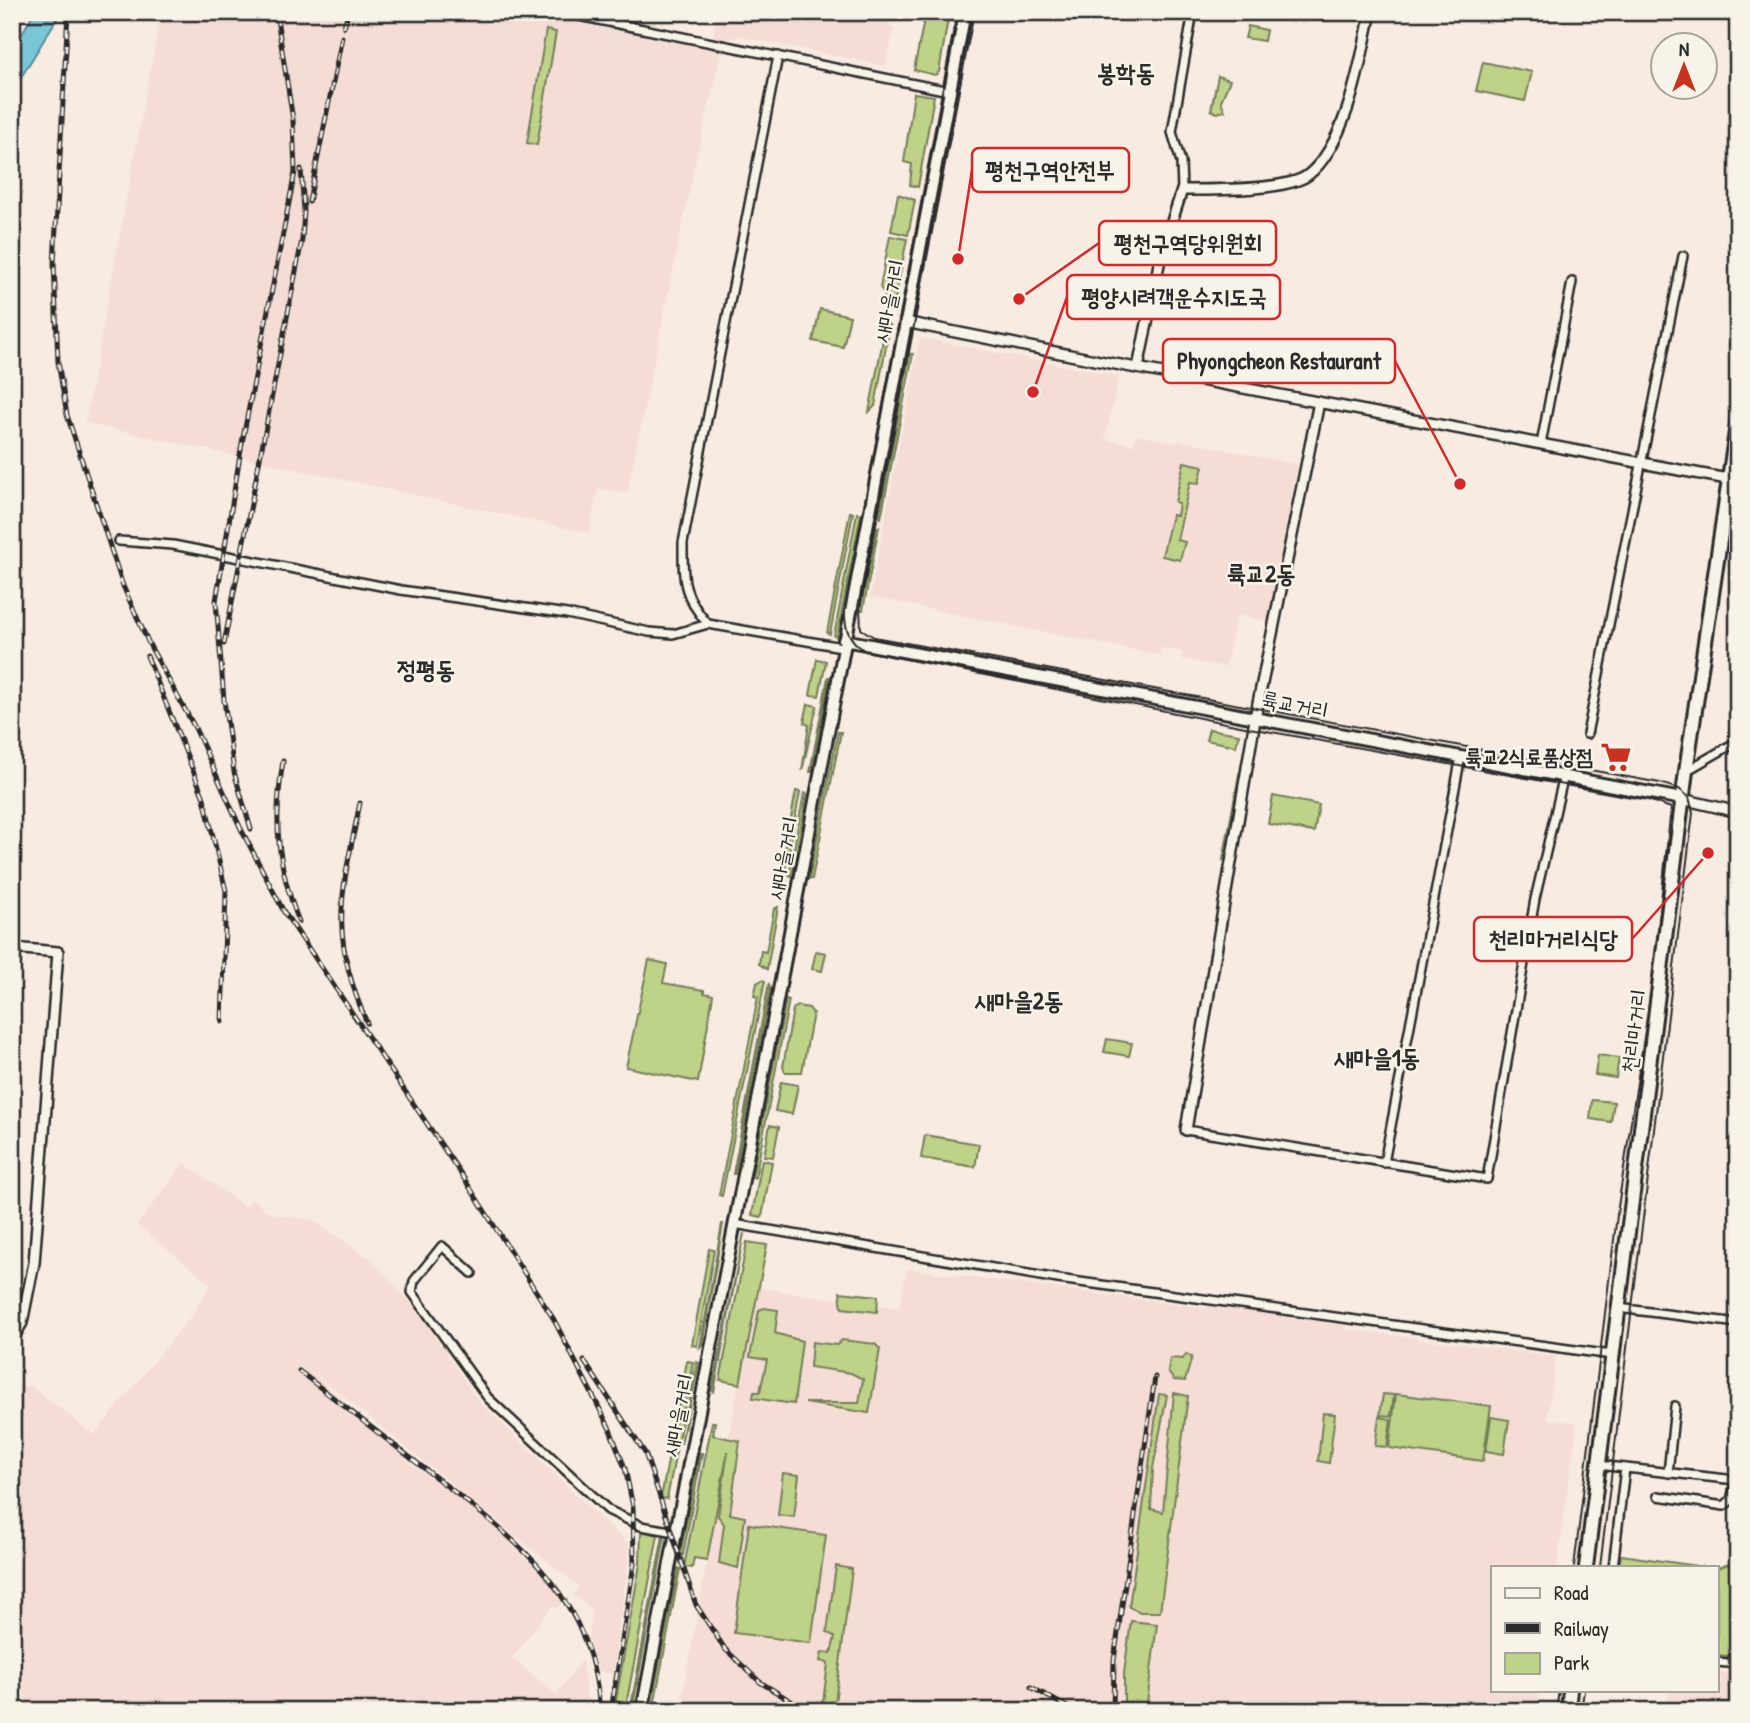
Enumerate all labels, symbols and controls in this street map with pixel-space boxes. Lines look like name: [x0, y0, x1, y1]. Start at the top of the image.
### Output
north arrow: [1648, 32, 1718, 102]
text: N: [1679, 36, 1689, 62]
district label: 봉학동: [1097, 56, 1155, 88]
callout: 평천구역안전부: [972, 148, 1129, 192]
text: 평천구역안전부: [985, 154, 1115, 185]
callout: 평천구역당위원회: [1099, 221, 1276, 265]
text: 평천구역당위원회: [1114, 227, 1262, 258]
street label: 새마을거리: [866, 257, 911, 345]
callout: 평양시려객운수지도국: [1067, 275, 1280, 319]
text: 평양시려객운수지도국: [1081, 281, 1267, 312]
callout: Phyongcheon Restaurant: [1163, 339, 1395, 383]
text: Phyongcheon Restaurant: [1177, 345, 1382, 377]
district label: 륙교2동: [1226, 557, 1296, 589]
district label: 정평동: [397, 653, 455, 685]
street label: 륙교거리: [1259, 684, 1331, 725]
supermarket icon: 륙교2식료품상점: [1599, 740, 1633, 774]
place label: 륙교2식료품상점: [1465, 742, 1593, 771]
street label: 새마을거리: [760, 814, 805, 902]
callout: 천리마거리식당: [1474, 917, 1632, 961]
text: 천리마거리식당: [1488, 923, 1618, 954]
district label: 새마을2동: [974, 984, 1063, 1016]
street label: 천리마거리: [1614, 987, 1653, 1075]
district label: 새마을1동: [1333, 1041, 1420, 1073]
street label: 새마을거리: [655, 1371, 700, 1459]
legend: [1491, 1566, 1718, 1692]
text: Road: [1554, 1578, 1588, 1607]
text: Railway: [1554, 1614, 1609, 1643]
text: Park: [1554, 1648, 1589, 1677]

